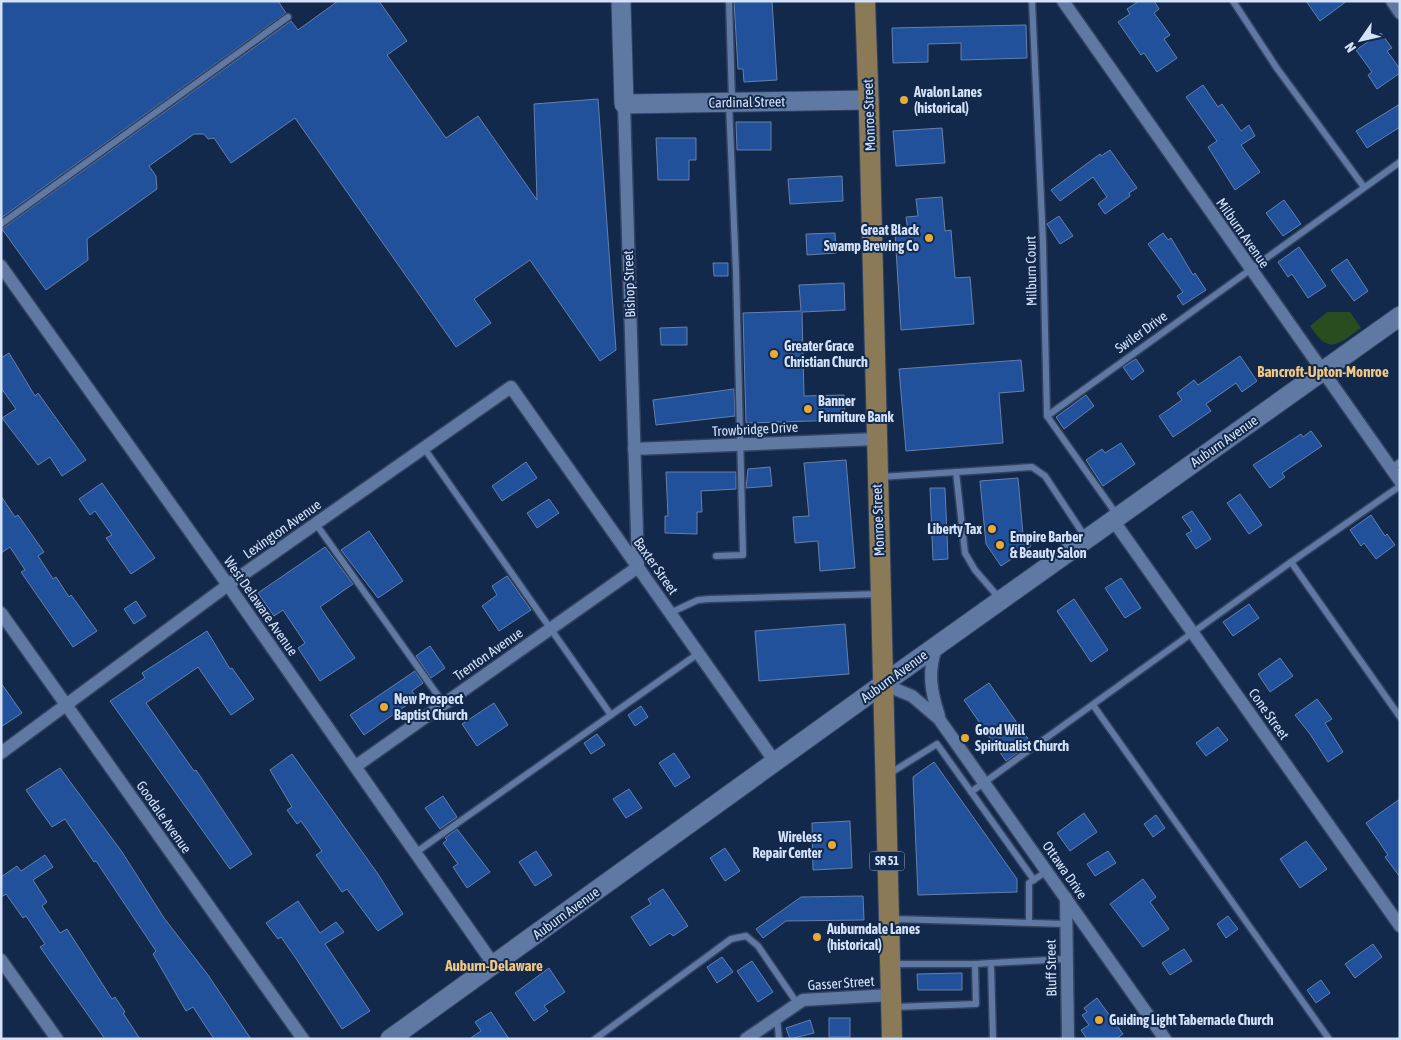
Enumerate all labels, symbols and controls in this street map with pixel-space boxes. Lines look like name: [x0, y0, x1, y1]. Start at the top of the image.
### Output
north arrow: [1336, 15, 1386, 65]
text: N: [1341, 39, 1359, 55]
street label: Monroe Street: [860, 79, 878, 151]
place label: Avalon Lanes (historical): [913, 84, 982, 116]
street label: Cardinal Street: [709, 93, 785, 111]
marker: Avalon Lanes (historical): [898, 94, 910, 106]
street label: Milburn Avenue: [1213, 195, 1273, 271]
place label: Great Black Swamp Brewing Co: [824, 222, 920, 254]
marker: Great Black Swamp Brewing Co: [923, 232, 935, 244]
street label: Milburn Court: [1022, 236, 1040, 306]
street label: Bishop Street: [620, 250, 638, 318]
street label: Swiler Drive: [1112, 308, 1170, 356]
place label: Greater Grace Christian Church: [784, 338, 868, 370]
marker: Greater Grace Christian Church: [768, 348, 780, 360]
district label: Bancroft-Upton-Monroe: [1257, 363, 1389, 380]
place label: Banner Furniture Bank: [818, 393, 895, 425]
marker: Banner Furniture Bank: [802, 403, 814, 415]
street label: Auburn Avenue: [1187, 412, 1261, 470]
street label: Trowbridge Drive: [712, 419, 798, 439]
street label: Monroe Street: [869, 484, 887, 556]
street label: Lexington Avenue: [240, 496, 324, 562]
place label: Liberty Tax: [927, 521, 982, 537]
marker: Liberty Tax: [986, 523, 998, 535]
place label: Empire Barber & Beauty Salon: [1010, 529, 1087, 561]
street label: Baxter Street: [631, 534, 681, 598]
marker: Empire Barber & Beauty Salon: [994, 539, 1006, 551]
street label: West Delaware Avenue: [221, 553, 301, 659]
street label: Trenton Avenue: [450, 624, 526, 684]
street label: Auburn Avenue: [857, 646, 931, 706]
street label: Cone Street: [1246, 685, 1292, 743]
place label: New Prospect Baptist Church: [394, 691, 468, 723]
marker: New Prospect Baptist Church: [378, 701, 390, 713]
place label: Good Will Spiritualist Church: [975, 722, 1069, 754]
marker: Good Will Spiritualist Church: [959, 732, 971, 744]
street label: Goodale Avenue: [133, 778, 195, 856]
place label: Wireless Repair Center: [752, 829, 823, 861]
street label: Ottawa Drive: [1039, 838, 1091, 902]
marker: Wireless Repair Center: [826, 839, 838, 851]
road number: SR 51: [870, 851, 904, 870]
street label: Auburn Avenue: [529, 883, 603, 943]
place label: Auburndale Lanes (historical): [826, 921, 920, 953]
marker: Auburndale Lanes (historical): [811, 931, 823, 943]
street label: Bluff Street: [1043, 939, 1059, 997]
district label: Auburn-Delaware: [444, 957, 543, 974]
street label: Gasser Street: [807, 973, 875, 993]
place label: Guiding Light Tabernacle Church: [1109, 1012, 1274, 1028]
marker: Guiding Light Tabernacle Church: [1093, 1014, 1105, 1026]

